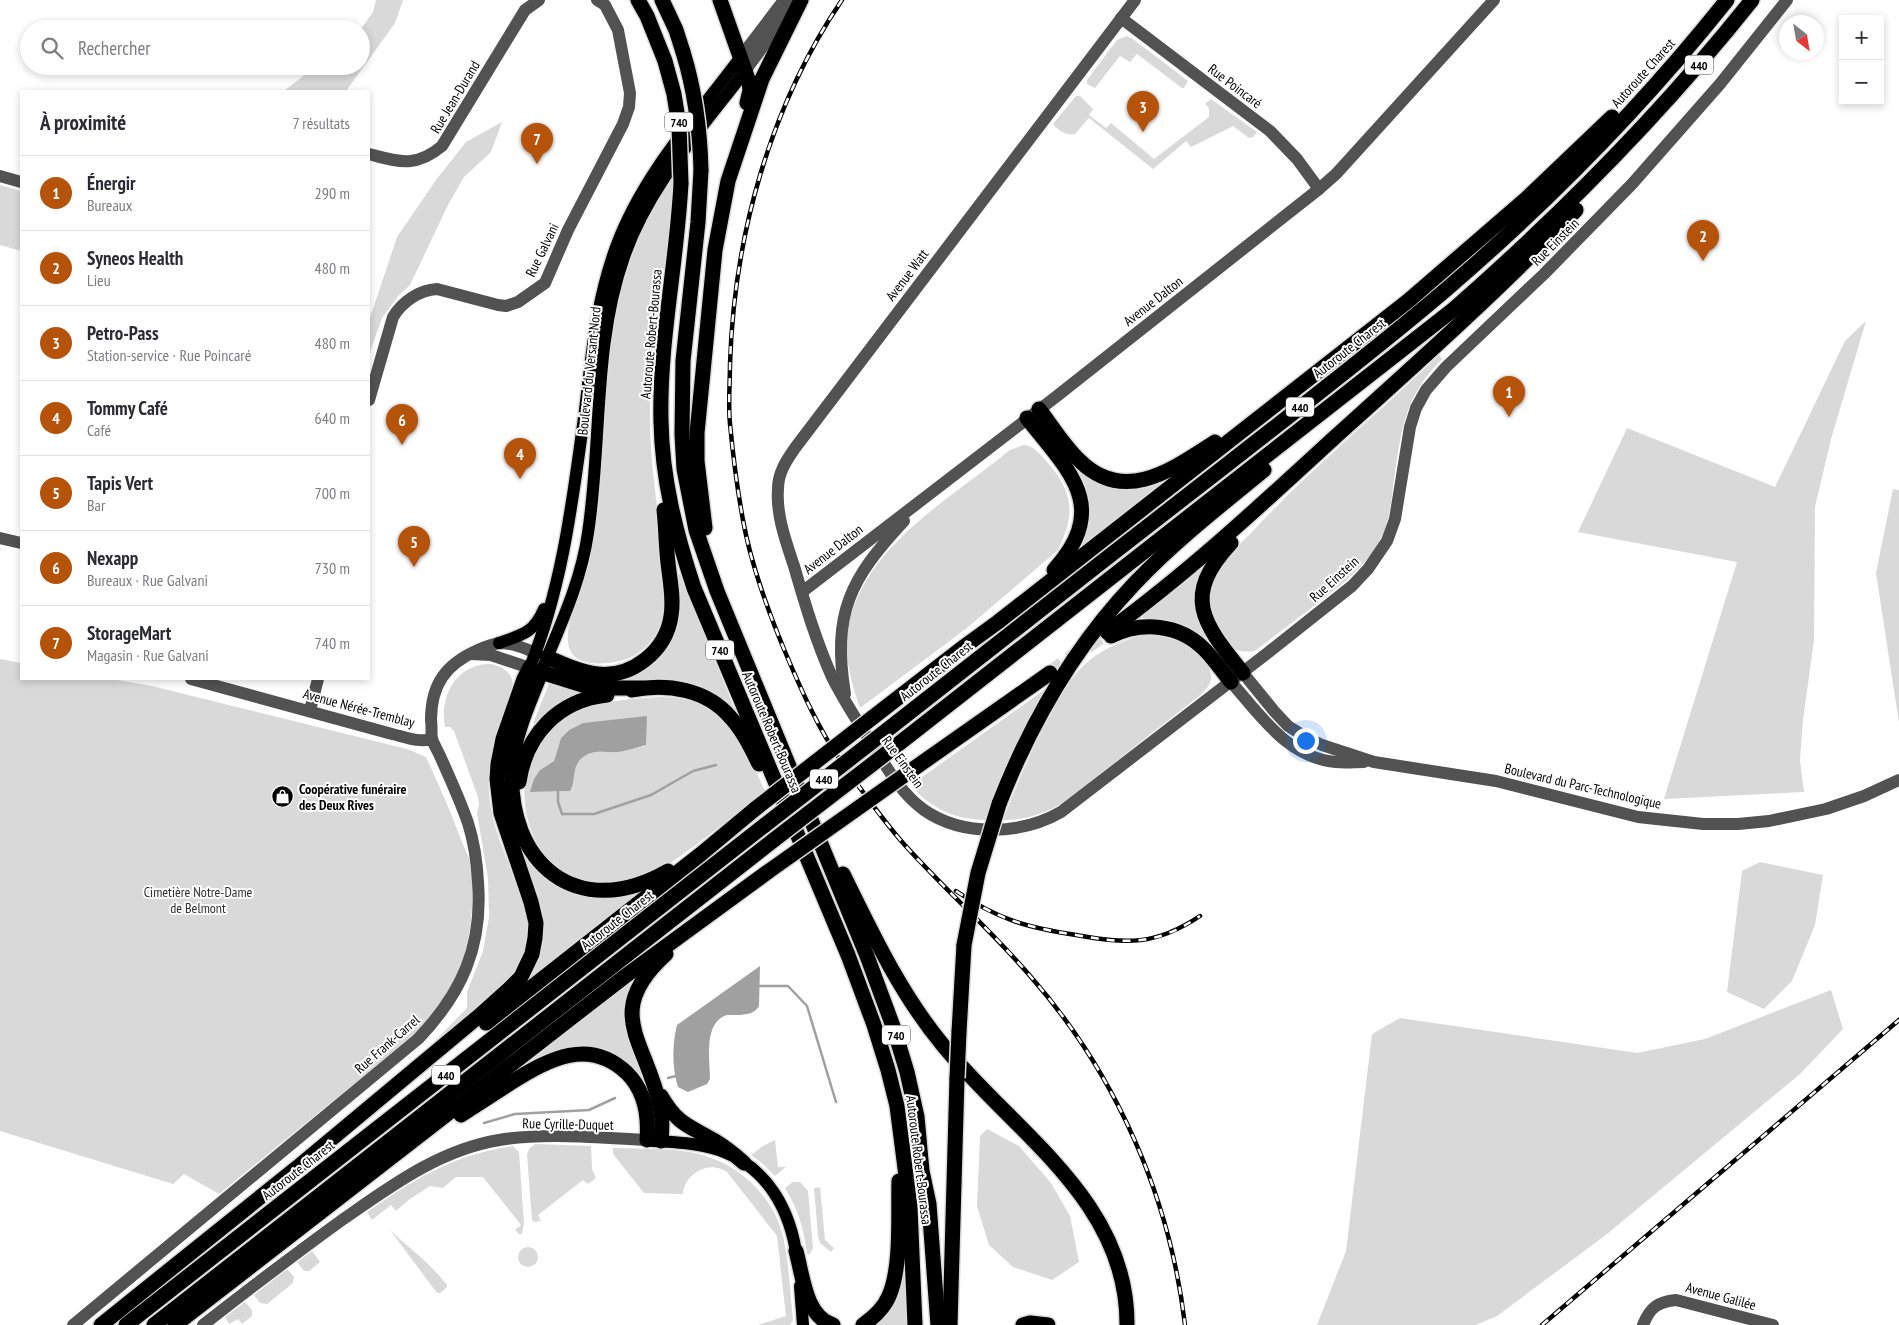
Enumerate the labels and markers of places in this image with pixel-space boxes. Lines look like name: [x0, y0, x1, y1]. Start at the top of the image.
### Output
pin: 3: [1127, 91, 1159, 132]
pin: 7: [521, 123, 553, 164]
pin: 2: [1687, 220, 1719, 261]
pin: 1: [1493, 376, 1525, 417]
pin: 6: [386, 404, 418, 445]
pin: 4: [504, 438, 536, 479]
pin: 5: [398, 526, 430, 567]
place label: Coopérative funéraire des Deux Rives: [299, 780, 407, 814]
shop icon: Coopérative funéraire des Deux Rives: [271, 785, 295, 809]

